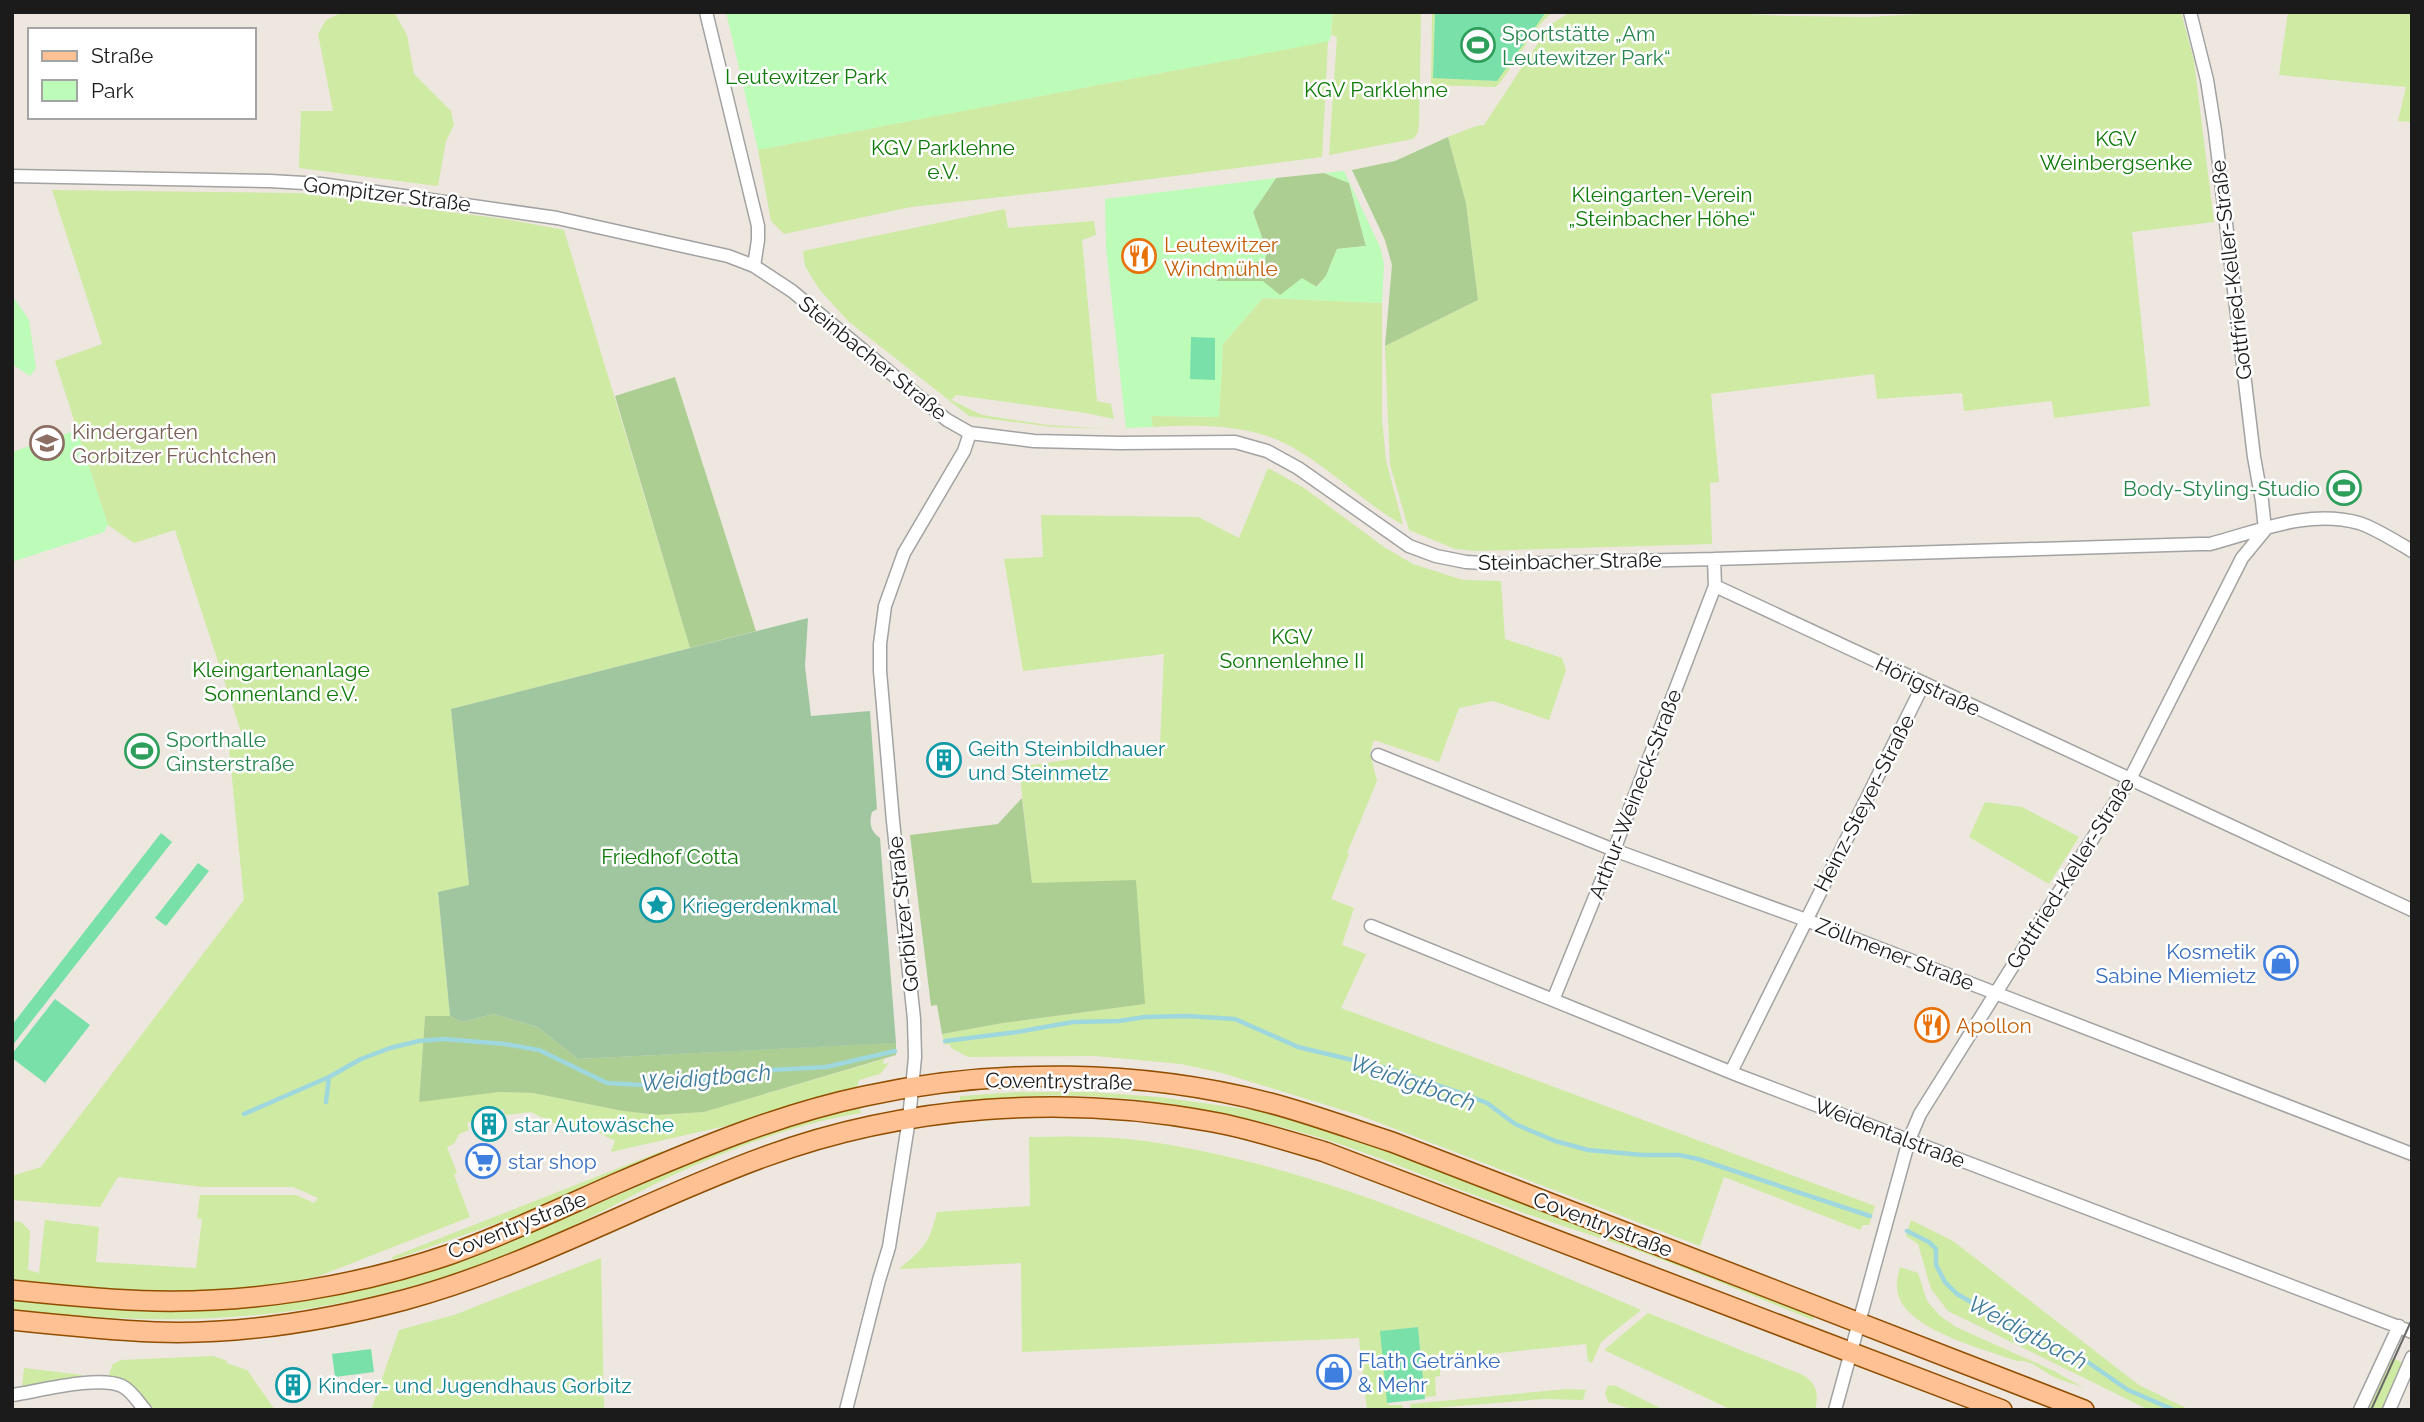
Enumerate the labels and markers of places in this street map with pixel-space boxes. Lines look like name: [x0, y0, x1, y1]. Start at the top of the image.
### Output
place label: Sportstätte „Am Leutewitzer Park“: [1502, 21, 1671, 70]
sports icon: Sportstätte „Am Leutewitzer Park“: [1459, 26, 1497, 64]
place label: Leutewitzer Windmühle: [1164, 232, 1279, 281]
restaurant icon: Leutewitzer Windmühle: [1120, 237, 1158, 275]
place label: Kindergarten Gorbitzer Früchtchen: [72, 419, 276, 468]
school or university icon: Kindergarten Gorbitzer Früchtchen: [28, 424, 66, 462]
sports icon: Body-Styling-Studio: [2325, 469, 2363, 507]
place label: Body-Styling-Studio: [2123, 476, 2320, 501]
place label: Sporthalle Ginsterstraße: [166, 727, 294, 776]
sports icon: Sporthalle Ginsterstraße: [123, 732, 161, 770]
place label: Geith Steinbildhauer und Steinmetz: [968, 736, 1166, 785]
building icon: Geith Steinbildhauer und Steinmetz: [925, 741, 963, 779]
place icon: Kriegerdenkmal: [638, 886, 676, 924]
place label: Kriegerdenkmal: [682, 893, 838, 918]
place label: Kosmetik Sabine Miemietz: [2096, 939, 2256, 988]
shop icon: Kosmetik Sabine Miemietz: [2262, 944, 2300, 982]
restaurant icon: Apollon: [1913, 1006, 1951, 1044]
place label: Apollon: [1956, 1013, 2032, 1038]
building icon: star Autowäsche: [470, 1105, 508, 1143]
place label: star Autowäsche: [514, 1112, 674, 1137]
supermarket icon: star shop: [464, 1142, 502, 1180]
place label: star shop: [508, 1149, 597, 1174]
place label: Flath Getränke & Mehr: [1358, 1348, 1500, 1397]
shop icon: Flath Getränke & Mehr: [1315, 1353, 1353, 1391]
building icon: Kinder- und Jugendhaus Gorbitz: [274, 1366, 312, 1404]
place label: Kinder- und Jugendhaus Gorbitz: [318, 1373, 632, 1398]

